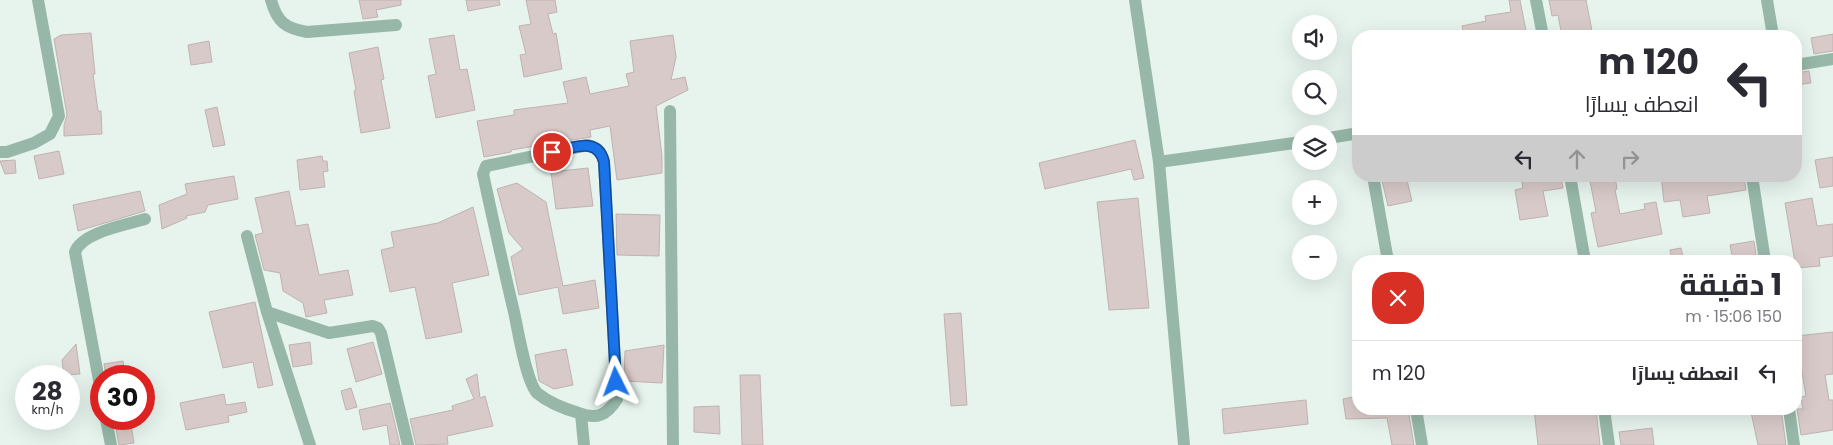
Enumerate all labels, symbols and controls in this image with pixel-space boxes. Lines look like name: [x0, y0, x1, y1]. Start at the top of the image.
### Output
map controls: [1292, 15, 1337, 280]
button: sound: [1292, 15, 1337, 60]
text: 120 m: [1599, 37, 1699, 86]
icon: left: [1717, 50, 1782, 115]
button: search: [1292, 70, 1337, 115]
text: انعطف يسارًا: [1585, 89, 1699, 120]
button: layers: [1292, 125, 1337, 170]
pin: [531, 131, 573, 173]
icon: arrive: [538, 138, 566, 166]
icon: left: [1510, 145, 1538, 173]
icon: ahead: [1563, 145, 1591, 173]
icon: right: [1616, 145, 1644, 173]
button: +: [1292, 180, 1337, 225]
button: −: [1292, 235, 1337, 280]
text: 1 دقيقة: [1680, 263, 1782, 306]
button: close: [1372, 272, 1424, 324]
text: 150 m · 15:06: [1685, 305, 1782, 328]
position arrow: [589, 355, 641, 407]
icon: left: [1754, 359, 1782, 387]
text: 120 m: [1372, 360, 1426, 387]
text: انعطف يسارًا: [1631, 360, 1739, 387]
speed limit sign: 30: [90, 365, 155, 430]
text: 28: [32, 374, 63, 409]
text: km/h: [32, 401, 63, 418]

